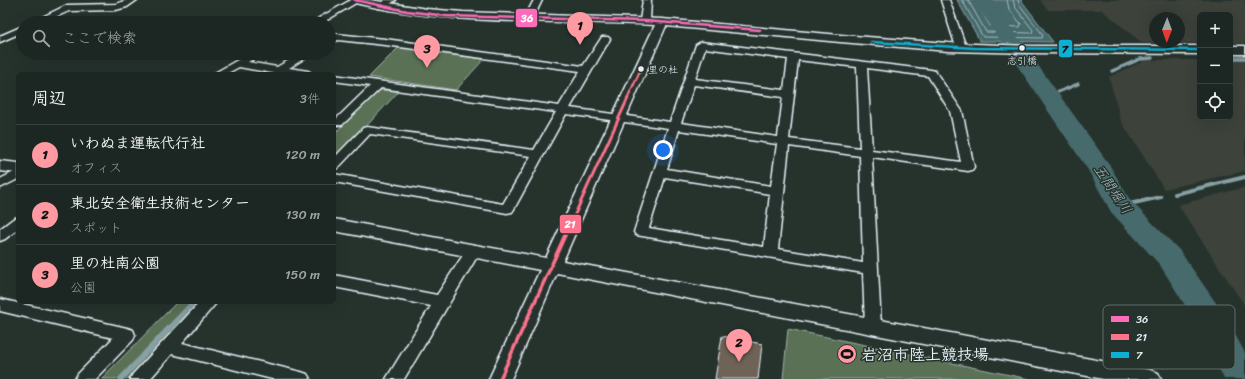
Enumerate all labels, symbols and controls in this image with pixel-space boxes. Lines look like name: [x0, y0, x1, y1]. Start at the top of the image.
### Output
line badge: 36: [515, 8, 538, 28]
text: 36: [520, 9, 533, 28]
pin: 1: [567, 12, 593, 45]
north arrow: [1149, 12, 1185, 48]
map controls: [1197, 12, 1233, 120]
button: +: [1197, 12, 1233, 48]
search box: [16, 16, 336, 60]
text: ここで検索: [62, 25, 137, 51]
icon: search: [30, 27, 52, 49]
pin: 3: [414, 35, 440, 68]
line badge: 7: [1058, 39, 1073, 58]
text: 7: [1062, 40, 1070, 59]
marker: 志引橋: [1017, 43, 1027, 53]
button: −: [1197, 48, 1233, 84]
place label: 志引橋: [1007, 52, 1037, 70]
place label: 里の杜: [648, 61, 678, 79]
marker: 里の杜: [636, 64, 646, 74]
text: 周辺: [32, 83, 66, 113]
button: locate: [1197, 84, 1233, 120]
text: 3件: [300, 87, 320, 110]
text: いわぬま運転代行社: [70, 130, 205, 156]
your location: [653, 140, 673, 160]
text: 1: [42, 143, 48, 166]
text: 120 m: [285, 143, 320, 166]
text: オフィス: [70, 156, 122, 179]
water label: 五間堀川: [1087, 159, 1139, 219]
text: 東北安全衛生技術センター: [70, 190, 250, 216]
text: 2: [41, 203, 49, 226]
text: 130 m: [286, 203, 320, 226]
line badge: 21: [559, 214, 582, 234]
text: 21: [563, 215, 576, 234]
text: スポット: [70, 216, 122, 239]
text: 里の杜南公園: [70, 250, 160, 276]
text: 3: [41, 263, 49, 286]
text: 150 m: [285, 263, 320, 286]
text: 公園: [70, 276, 96, 299]
legend: [1103, 305, 1235, 369]
text: 36: [1136, 310, 1148, 329]
text: 21: [1136, 328, 1147, 347]
pin: 2: [726, 329, 752, 362]
place label: 岩沼市陸上競技場: [861, 340, 989, 369]
sports icon: 岩沼市陸上競技場: [836, 343, 858, 365]
text: 7: [1136, 346, 1143, 365]

